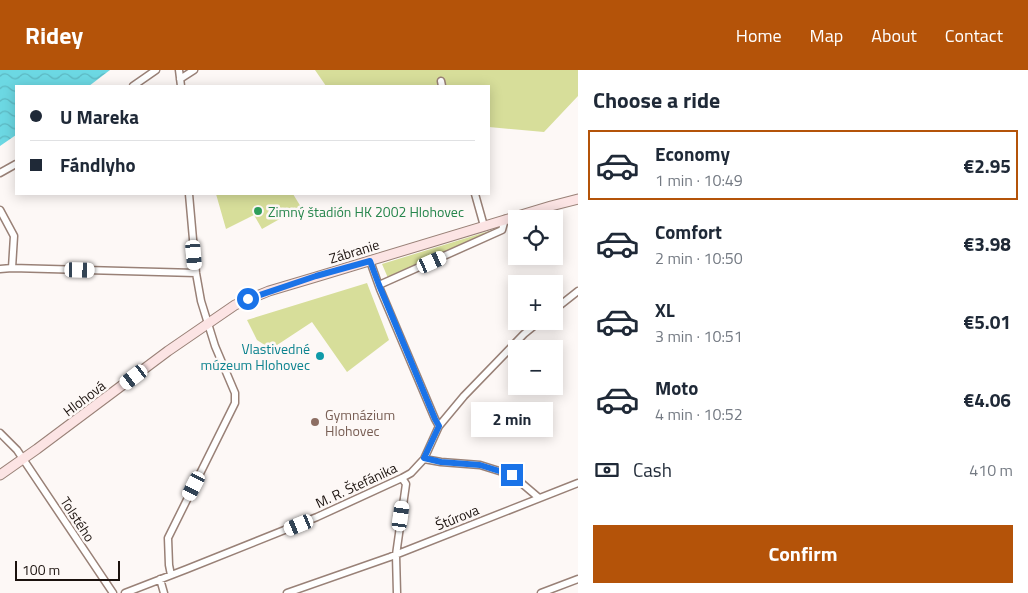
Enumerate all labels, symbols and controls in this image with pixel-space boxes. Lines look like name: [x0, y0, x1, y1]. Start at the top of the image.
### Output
text: Ridey: [25, 17, 83, 53]
text: Home: [736, 22, 782, 49]
text: Map: [810, 22, 843, 49]
text: About: [871, 22, 917, 49]
text: Contact: [945, 22, 1003, 49]
text: Choose a ride: [593, 83, 720, 117]
text: U Mareka: [60, 102, 139, 131]
text: Economy: [655, 139, 730, 168]
icon: car: [595, 143, 640, 188]
text: Fándlyho: [60, 150, 136, 179]
text: €2.95: [964, 151, 1011, 180]
text: 1 min · 10:49: [655, 168, 743, 192]
place label: Zimný štadión HK 2002 Hlohovec: [268, 201, 464, 222]
marker: Zimný štadión HK 2002 Hlohovec: [252, 205, 264, 217]
map controls: [508, 210, 563, 395]
button: locate: [508, 210, 563, 265]
text: Comfort: [655, 217, 722, 246]
icon: car: [595, 221, 640, 266]
text: €3.98: [964, 229, 1011, 258]
street label: Zábranie: [326, 233, 382, 269]
car: [185, 239, 202, 271]
text: 2 min · 10:50: [655, 246, 743, 270]
car: [415, 249, 448, 275]
car: [64, 262, 95, 278]
button: +: [508, 275, 563, 330]
route start: [237, 288, 259, 310]
text: XL: [655, 295, 675, 324]
icon: car: [595, 299, 640, 344]
text: €5.01: [964, 307, 1011, 336]
text: 3 min · 10:51: [655, 324, 743, 348]
place label: Vlastivedné múzeum Hlohovec: [201, 338, 310, 375]
button: −: [508, 340, 563, 395]
marker: Vlastivedné múzeum Hlohovec: [314, 350, 326, 362]
car: [117, 362, 150, 392]
text: Moto: [655, 373, 698, 402]
street label: Hlohová: [58, 375, 110, 421]
icon: car: [595, 377, 640, 422]
text: €4.06: [964, 385, 1011, 414]
callout: 2 min: [471, 402, 553, 438]
text: 4 min · 10:52: [655, 402, 743, 426]
place label: Gymnázium Hlohovec: [325, 404, 395, 441]
text: 2 min: [493, 407, 531, 431]
marker: Gymnázium Hlohovec: [309, 416, 321, 428]
text: Cash: [633, 455, 672, 484]
icon: cash: [593, 456, 621, 484]
street label: M. R. Štefánika: [312, 457, 400, 513]
text: 410 m: [969, 458, 1013, 482]
route end: [501, 464, 523, 486]
car: [180, 469, 207, 503]
street label: Tolstého: [56, 492, 100, 546]
street label: Štúrova: [432, 499, 482, 535]
car: [391, 500, 410, 532]
car: [282, 512, 315, 538]
button: Confirm: [593, 525, 1013, 583]
scale bar: [15, 558, 120, 581]
text: 100 m: [22, 559, 60, 580]

